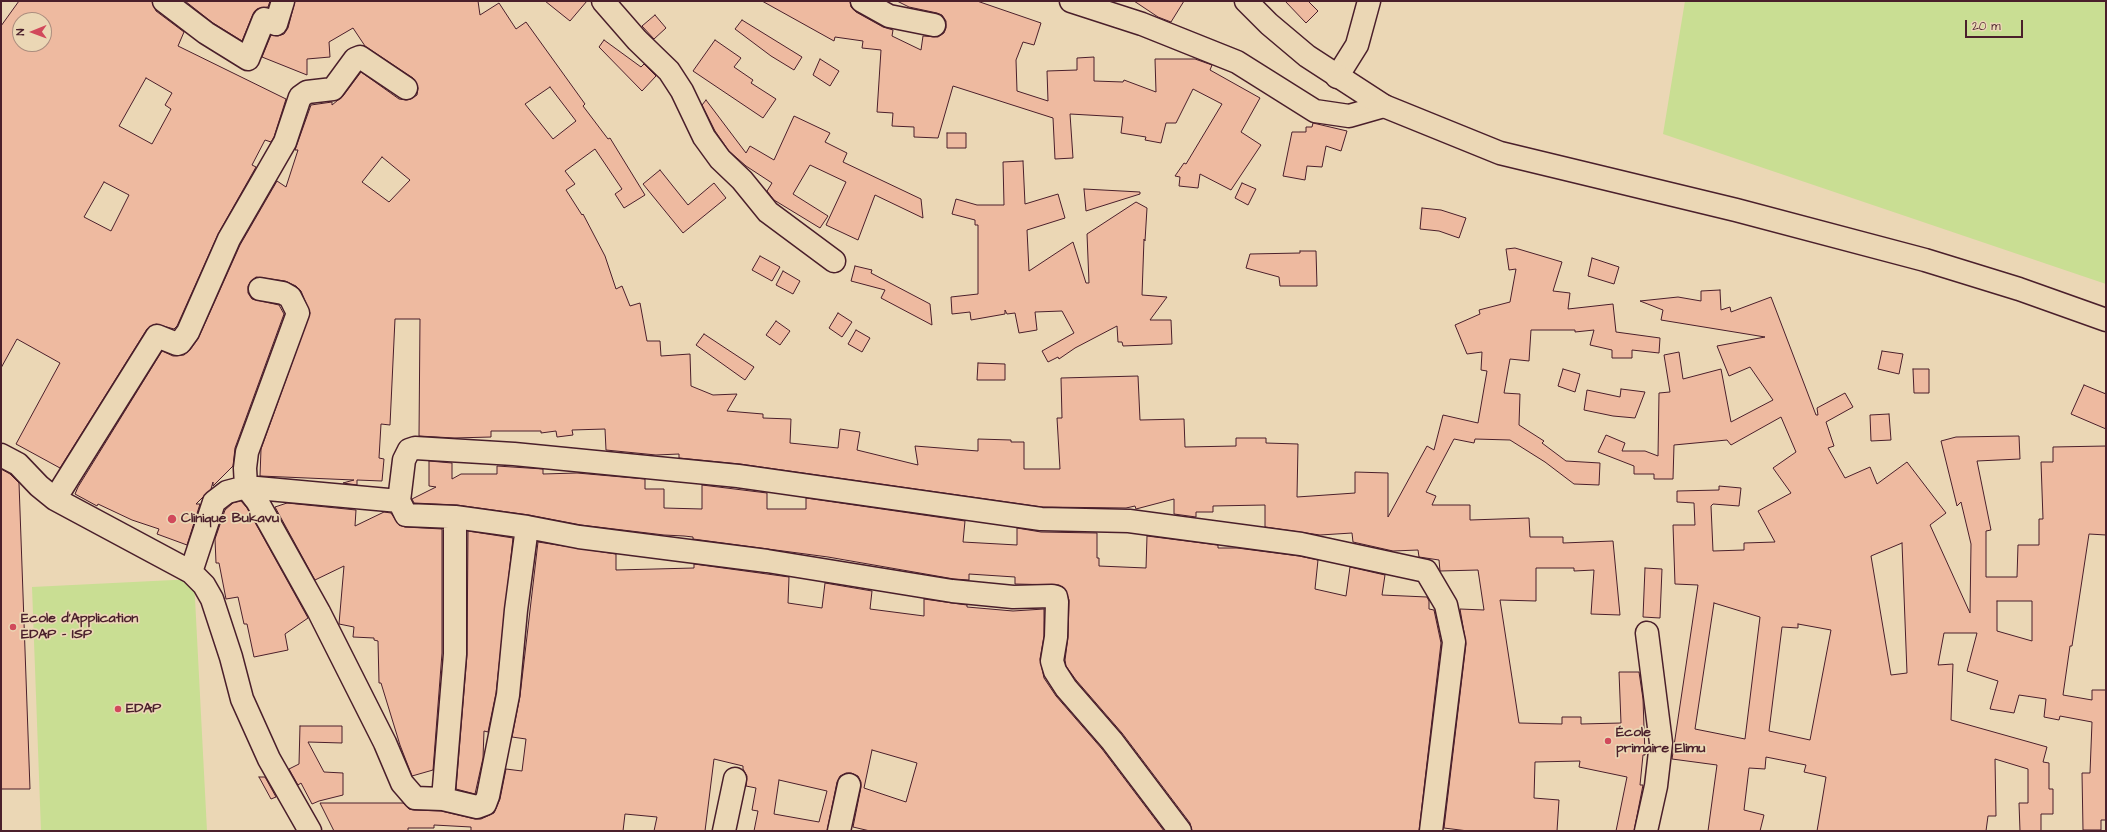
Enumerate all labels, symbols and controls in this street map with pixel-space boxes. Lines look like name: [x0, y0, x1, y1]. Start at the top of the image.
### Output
north arrow: [12, 12, 52, 52]
scale bar: [1967, 12, 2025, 38]
text: 20 m: [1972, 18, 2001, 35]
text: N: [13, 29, 28, 36]
place label: Clinique Bukavu: [181, 511, 279, 527]
marker: Clinique Bukavu: [166, 513, 178, 525]
place label: Ecole d'Application EDAP - ISP: [21, 611, 138, 644]
marker: Ecole d'Application EDAP - ISP: [8, 622, 18, 632]
place label: EDAP: [126, 701, 161, 717]
marker: EDAP: [113, 704, 123, 714]
place label: École primaire Elimu: [1616, 725, 1705, 758]
marker: École primaire Elimu: [1603, 736, 1613, 746]

